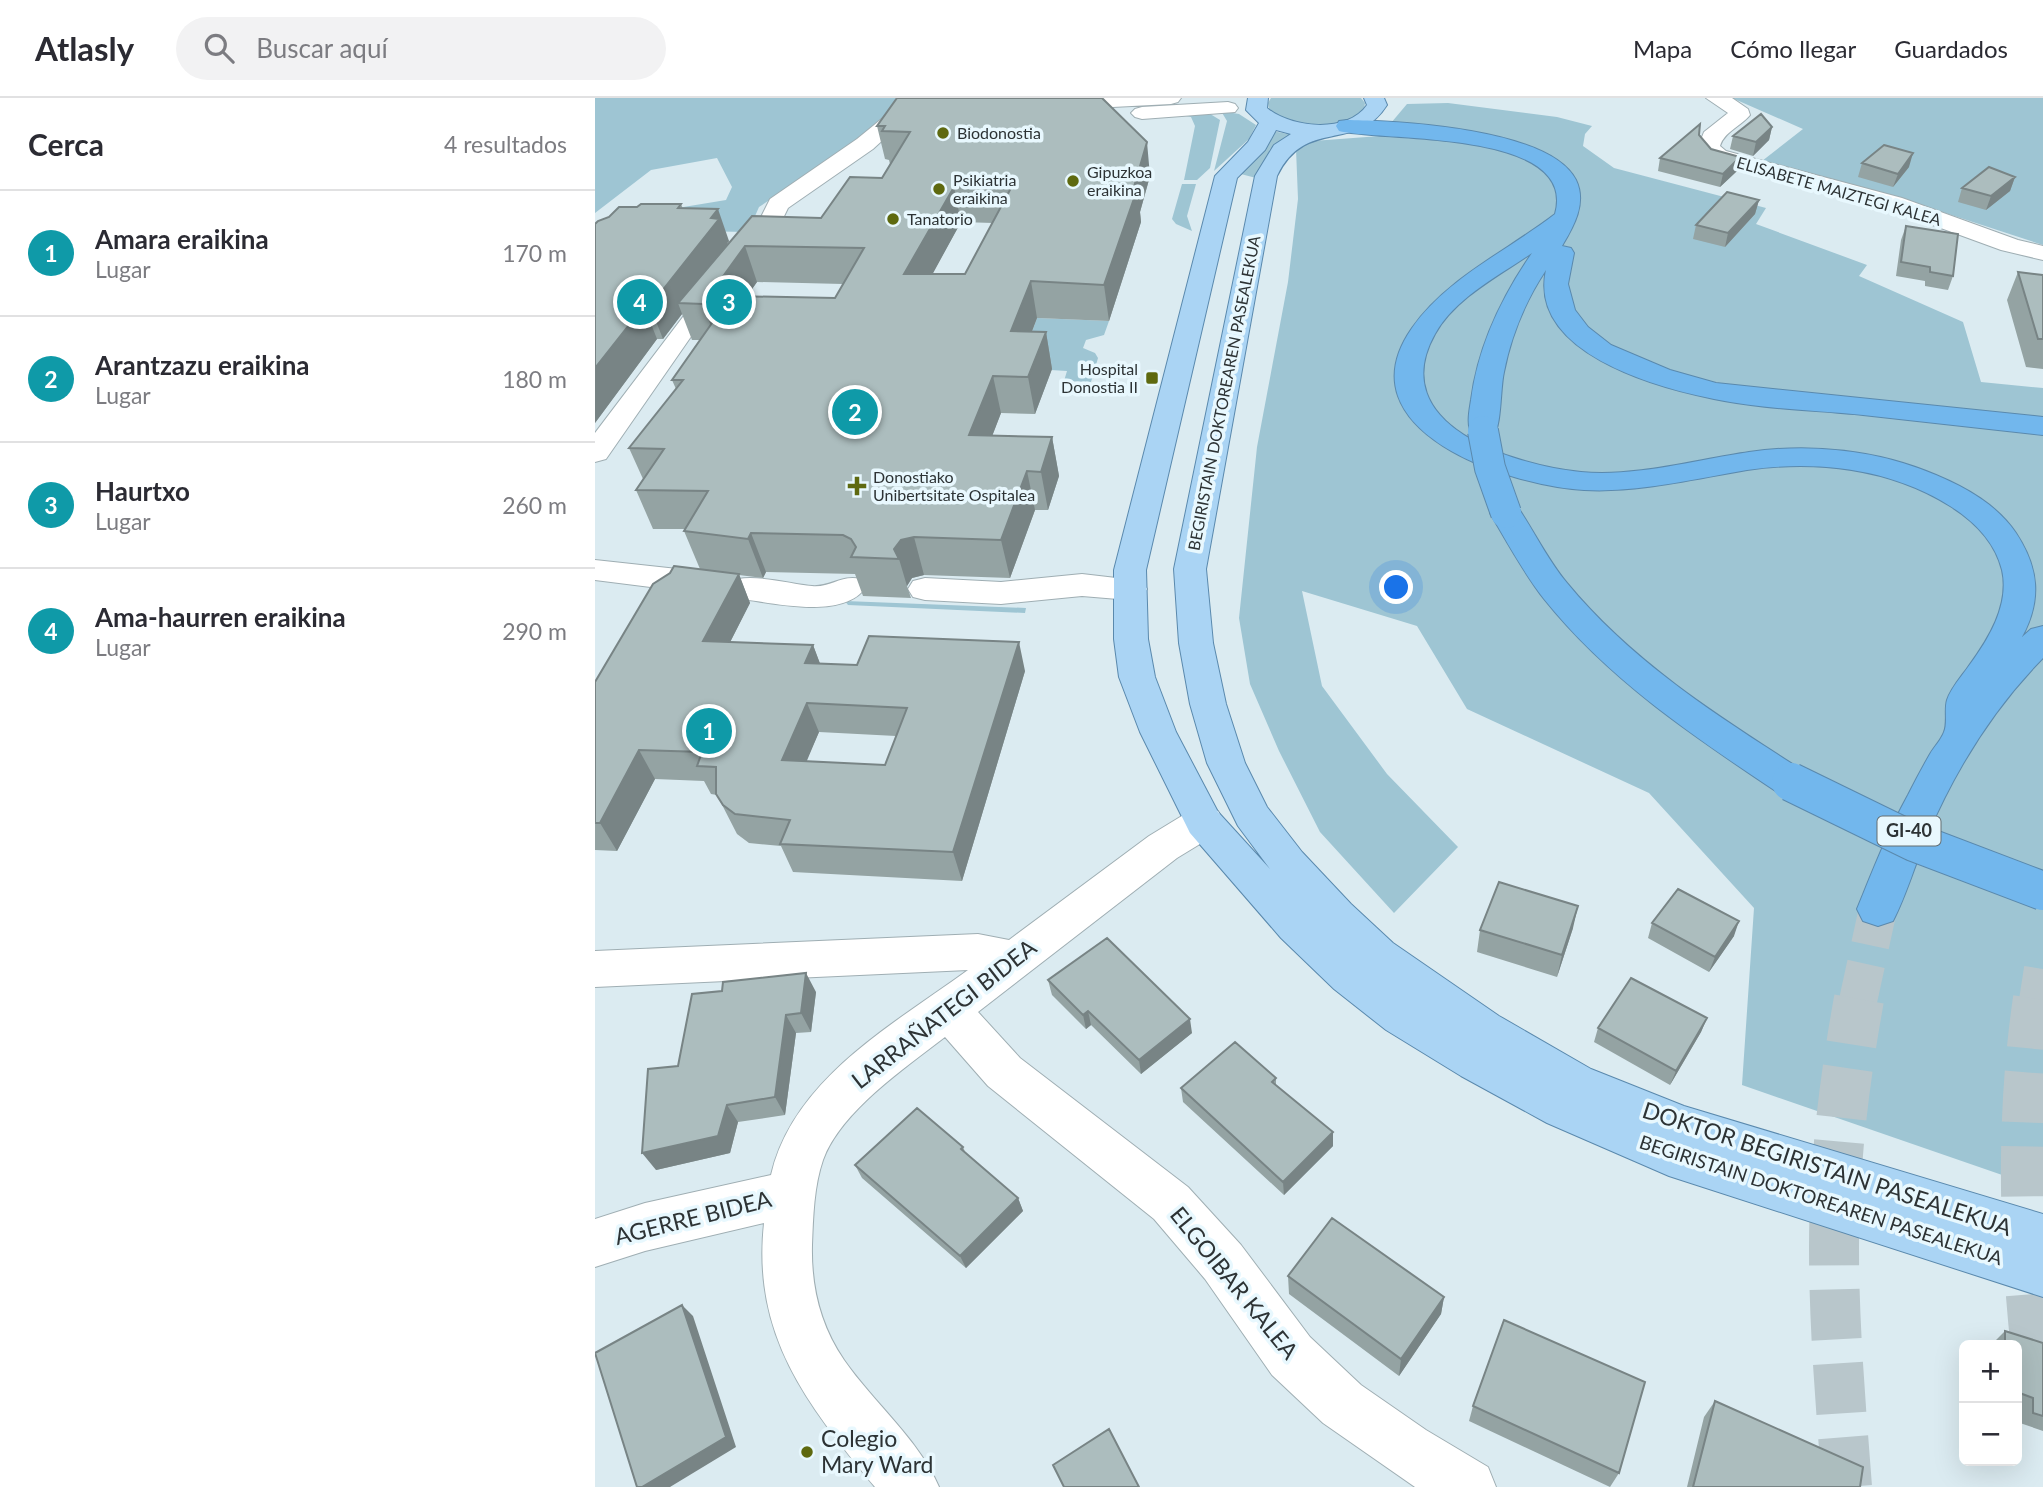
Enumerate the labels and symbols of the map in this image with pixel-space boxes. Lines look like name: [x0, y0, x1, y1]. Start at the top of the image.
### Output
place label: Biodonostia: [957, 123, 1041, 142]
marker: Biodonostia: [935, 125, 951, 141]
street label: ELISABETE MAIZTEGI KALEA: [1735, 152, 1944, 229]
place label: Gipuzkoa eraikina: [1087, 162, 1152, 199]
place label: Psikiatria eraikina: [953, 170, 1016, 207]
marker: Gipuzkoa eraikina: [1065, 173, 1081, 189]
marker: Psikiatria eraikina: [931, 181, 947, 197]
place label: Tanatorio: [907, 209, 973, 228]
marker: Tanatorio: [885, 211, 901, 227]
street label: BEGIRISTAIN DOKTOREAREN PASEALEKUA: [1184, 234, 1263, 552]
pin: 4: [617, 276, 663, 328]
pin: 3: [706, 276, 752, 328]
place label: Hospital Donostia II: [1061, 359, 1138, 396]
marker: Hospital Donostia II: [1144, 370, 1160, 386]
pin: 2: [832, 386, 878, 438]
place label: Donostiako Unibertsitate Ospitalea: [873, 467, 1035, 504]
marker: Donostiako Unibertsitate Ospitalea: [847, 476, 867, 496]
your location: [1379, 570, 1413, 604]
pin: 1: [686, 705, 732, 757]
road number: GI-40: [1877, 816, 1941, 846]
street label: LARRAÑATEGI BIDEA: [845, 932, 1042, 1094]
street label: DOKTOR BEGIRISTAIN PASEALEKUA: [1639, 1095, 2016, 1241]
street label: BEGIRISTAIN DOKTOREAREN PASEALEKUA: [1637, 1130, 2006, 1269]
street label: AGERRE BIDEA: [611, 1184, 775, 1250]
street label: ELGOIBAR KALEA: [1165, 1201, 1305, 1365]
place label: Colegio Mary Ward: [821, 1424, 933, 1478]
marker: Colegio Mary Ward: [799, 1444, 815, 1460]

